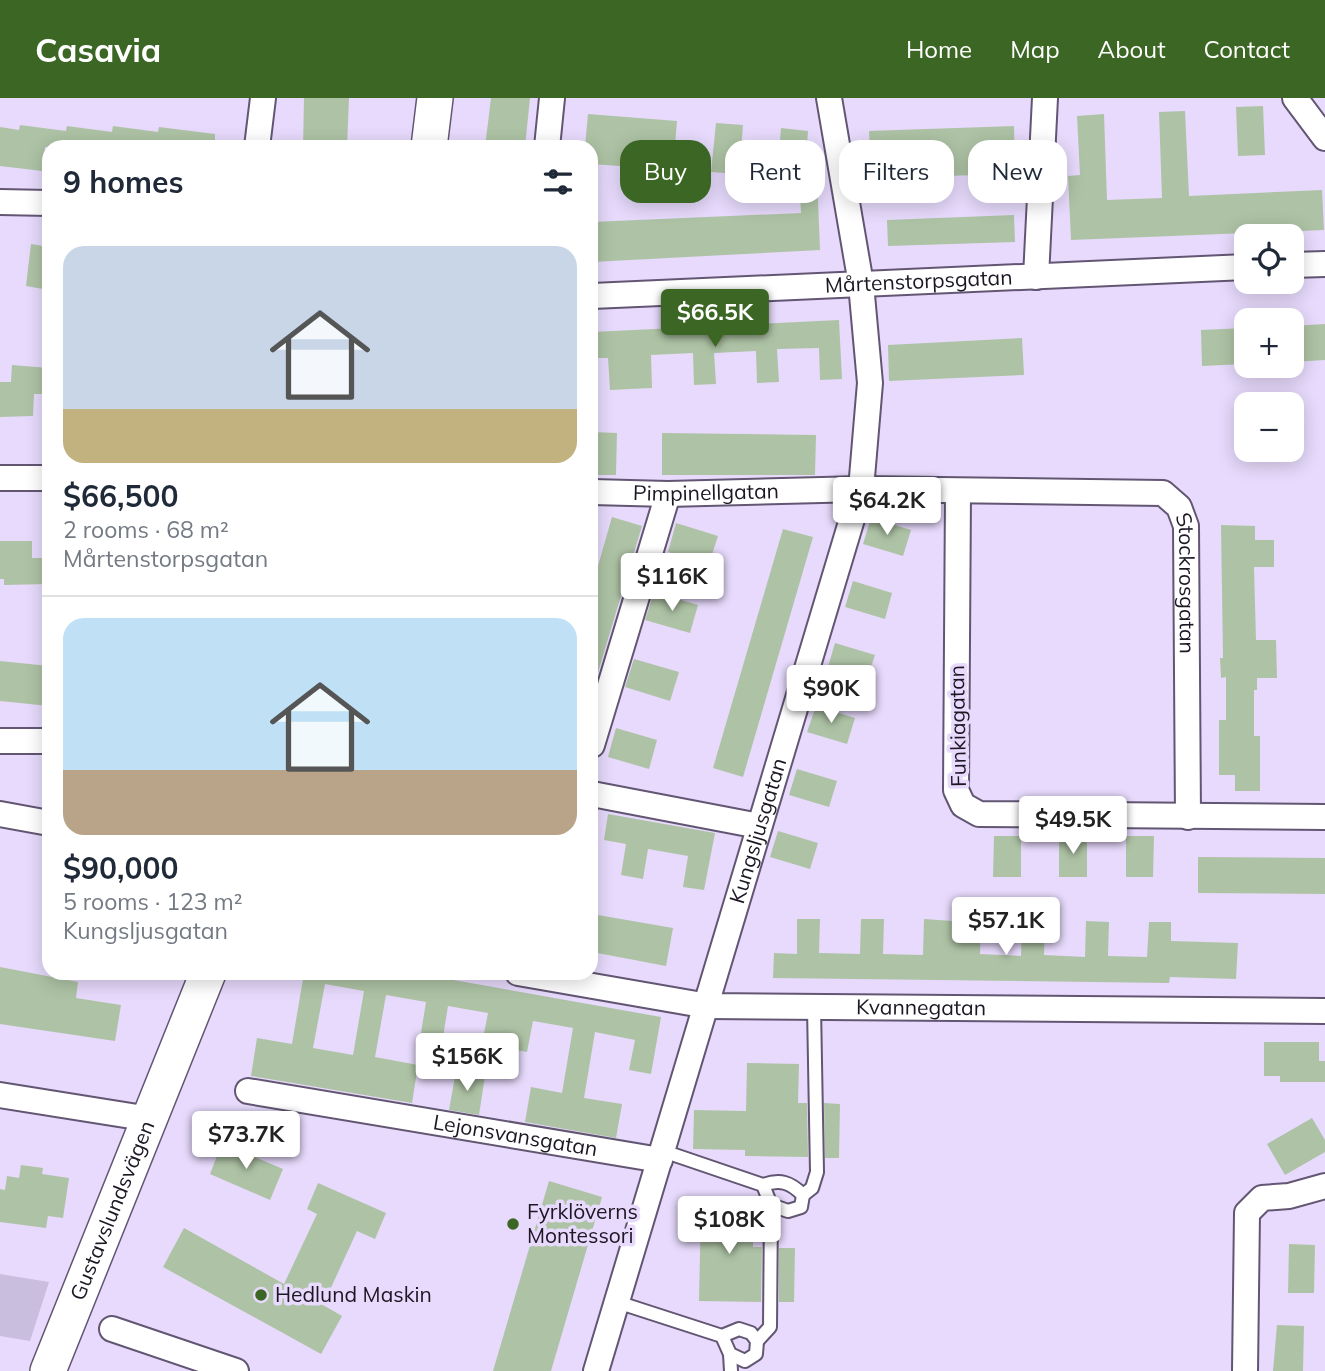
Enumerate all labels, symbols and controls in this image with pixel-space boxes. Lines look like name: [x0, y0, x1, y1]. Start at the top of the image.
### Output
text: Casavia: [35, 29, 161, 70]
text: Home: [906, 34, 972, 64]
text: Map: [1010, 34, 1060, 64]
text: About: [1098, 34, 1166, 64]
text: Contact: [1204, 34, 1290, 64]
chip: Buy: [620, 140, 711, 203]
chip: Rent: [725, 140, 825, 203]
chip: Filters: [839, 140, 954, 203]
chip: New: [968, 140, 1067, 203]
text: 9 homes: [63, 163, 184, 201]
icon: filters: [539, 163, 577, 201]
map controls: [1234, 224, 1304, 462]
button: locate: [1234, 224, 1304, 294]
street label: Mårtenstorpsgatan: [824, 263, 1013, 298]
pin: $66.5K: [658, 289, 772, 349]
icon: home: [257, 292, 383, 418]
text: $66.5K: [677, 297, 753, 326]
button: +: [1234, 308, 1304, 378]
button: −: [1234, 392, 1304, 462]
text: $66,500: [63, 477, 178, 515]
street label: Pimpinellgatan: [633, 477, 779, 506]
pin: $64.2K: [830, 478, 944, 537]
text: $64.2K: [849, 485, 925, 514]
street label: Stockrosgatan: [1170, 509, 1201, 654]
text: 2 rooms · 68 m²: [63, 515, 229, 544]
text: Mårtenstorpsgatan: [63, 544, 268, 573]
pin: $116K: [623, 554, 721, 613]
text: $116K: [637, 561, 707, 590]
icon: home: [257, 664, 383, 790]
street label: Funkiagatan: [943, 665, 971, 787]
pin: $90K: [790, 666, 872, 725]
text: $90K: [803, 673, 859, 702]
street label: Kungsljusgatan: [723, 755, 791, 906]
pin: $49.5K: [1016, 796, 1130, 856]
text: $49.5K: [1035, 804, 1111, 833]
text: $90,000: [63, 849, 178, 887]
text: 5 rooms · 123 m²: [63, 887, 243, 916]
pin: $57.1K: [949, 898, 1063, 957]
text: $57.1K: [968, 905, 1044, 934]
text: Kungsljusgatan: [63, 916, 228, 945]
street label: Kvannegatan: [856, 993, 986, 1020]
pin: $156K: [418, 1034, 516, 1093]
text: $156K: [432, 1041, 502, 1070]
street label: Lejonsvansgatan: [431, 1108, 600, 1161]
pin: $73.7K: [189, 1112, 303, 1171]
street label: Gustavslundsvägen: [64, 1116, 159, 1304]
text: $73.7K: [208, 1119, 284, 1148]
pin: $108K: [680, 1196, 778, 1256]
place label: Fyrklöverns Montessori: [527, 1198, 638, 1248]
text: $108K: [694, 1204, 764, 1233]
marker: Fyrklöverns Montessori: [505, 1216, 521, 1232]
place label: Hedlund Maskin: [275, 1281, 432, 1307]
marker: Hedlund Maskin: [253, 1287, 269, 1303]

